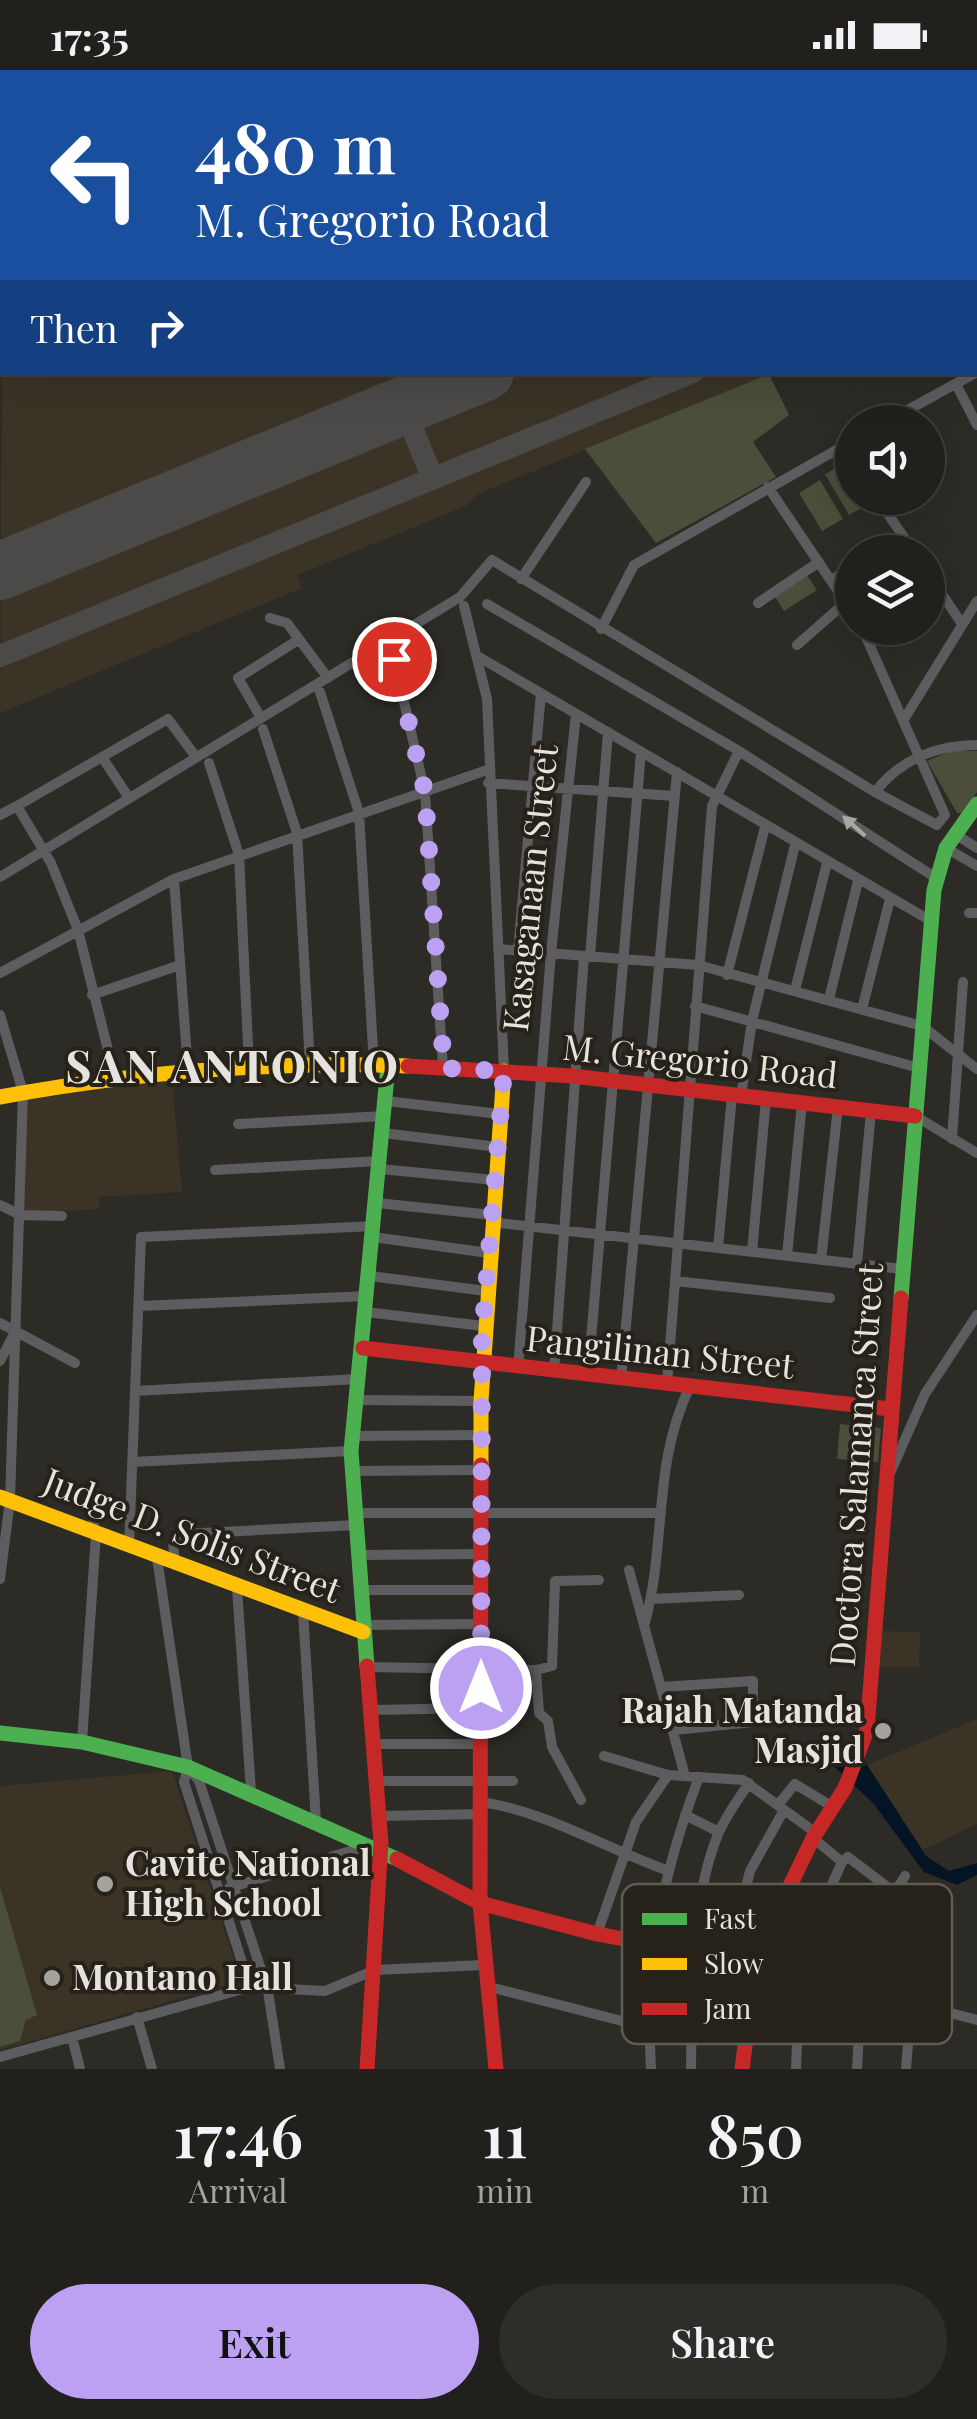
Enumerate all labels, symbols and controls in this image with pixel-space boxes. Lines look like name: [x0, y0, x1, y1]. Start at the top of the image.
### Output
text: 17:35: [50, 10, 129, 61]
text: 480 m: [195, 98, 396, 192]
icon: left: [30, 110, 160, 240]
text: M. Gregorio Road: [195, 188, 550, 248]
icon: right: [138, 300, 193, 355]
text: Then: [30, 302, 118, 353]
map controls: [835, 405, 945, 645]
button: sound: [835, 405, 945, 515]
button: layers: [835, 535, 945, 645]
pin: [352, 617, 437, 702]
icon: arrive: [367, 632, 422, 687]
street label: Kasaganaan Street: [490, 741, 567, 1034]
one-way arrow: [842, 815, 866, 838]
street label: M. Gregorio Road: [561, 1022, 840, 1097]
district label: SAN ANTONIO: [65, 1034, 401, 1094]
street label: Doctora Salamanca Street: [817, 1261, 892, 1668]
street label: Pangilinan Street: [524, 1313, 797, 1388]
street label: Judge D. Solis Street: [37, 1455, 349, 1612]
position arrow: [429, 1636, 533, 1740]
place label: Rajah Matanda Masjid: [621, 1685, 863, 1772]
marker: Rajah Matanda Masjid: [872, 1720, 894, 1742]
place label: Cavite National High School: [125, 1838, 371, 1925]
marker: Cavite National High School: [94, 1873, 116, 1895]
legend: [622, 1884, 952, 2044]
text: Fast: [704, 1899, 757, 1936]
text: Slow: [704, 1944, 764, 1981]
place label: Montano Hall: [72, 1952, 293, 1999]
marker: Montano Hall: [41, 1967, 63, 1989]
text: Jam: [703, 1989, 751, 2026]
text: 17:46: [173, 2093, 303, 2173]
text: 11: [482, 2093, 527, 2173]
text: 850: [706, 2093, 804, 2173]
text: Arrival: [189, 2168, 287, 2211]
text: min: [476, 2168, 533, 2211]
text: m: [741, 2168, 769, 2211]
button: Exit: [30, 2284, 479, 2399]
button: Share: [499, 2284, 947, 2399]

